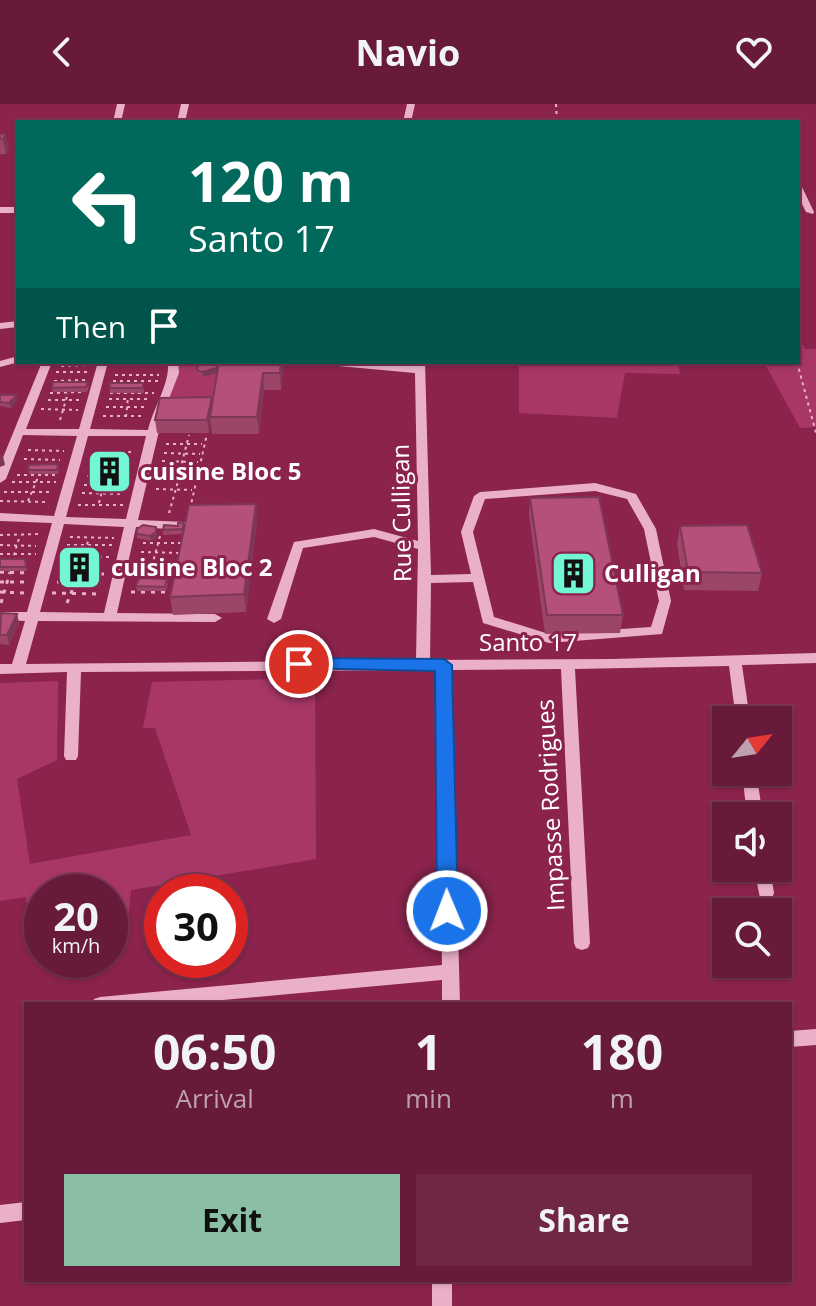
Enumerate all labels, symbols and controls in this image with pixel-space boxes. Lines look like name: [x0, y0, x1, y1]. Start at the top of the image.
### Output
text: Navio: [356, 28, 460, 77]
icon: back: [40, 30, 84, 74]
icon: heart: [732, 30, 776, 74]
text: 120 m: [188, 142, 354, 218]
icon: left: [56, 152, 160, 256]
text: Santo 17: [188, 214, 335, 263]
icon: arrive: [142, 304, 186, 348]
text: Then: [56, 306, 126, 347]
street label: Rue Culligan: [383, 444, 418, 582]
building icon: cuisine Bloc 5: [85, 448, 133, 496]
place label: cuisine Bloc 5: [140, 454, 301, 487]
building icon: cuisine Bloc 2: [56, 544, 104, 592]
place label: cuisine Bloc 2: [111, 550, 272, 583]
building icon: Culligan: [549, 550, 597, 598]
place label: Culligan: [604, 556, 701, 589]
street label: Santo 17: [479, 625, 577, 658]
pin: [265, 630, 333, 698]
icon: arrive: [277, 642, 321, 686]
street label: Impasse Rodrigues: [527, 698, 572, 912]
north arrow: [712, 706, 792, 786]
map controls: [712, 706, 792, 978]
button: sound: [712, 802, 792, 882]
position arrow: [405, 869, 489, 953]
speed limit sign: 30: [144, 874, 248, 978]
text: 20: [53, 888, 99, 943]
button: search: [712, 898, 792, 978]
text: km/h: [52, 932, 100, 959]
text: 06:50: [153, 1019, 276, 1084]
text: 1: [415, 1019, 442, 1084]
text: 180: [581, 1019, 663, 1084]
text: Arrival: [175, 1080, 254, 1116]
text: min: [405, 1080, 452, 1116]
text: m: [610, 1080, 634, 1116]
button: Exit: [64, 1174, 400, 1266]
button: Share: [416, 1174, 752, 1266]

